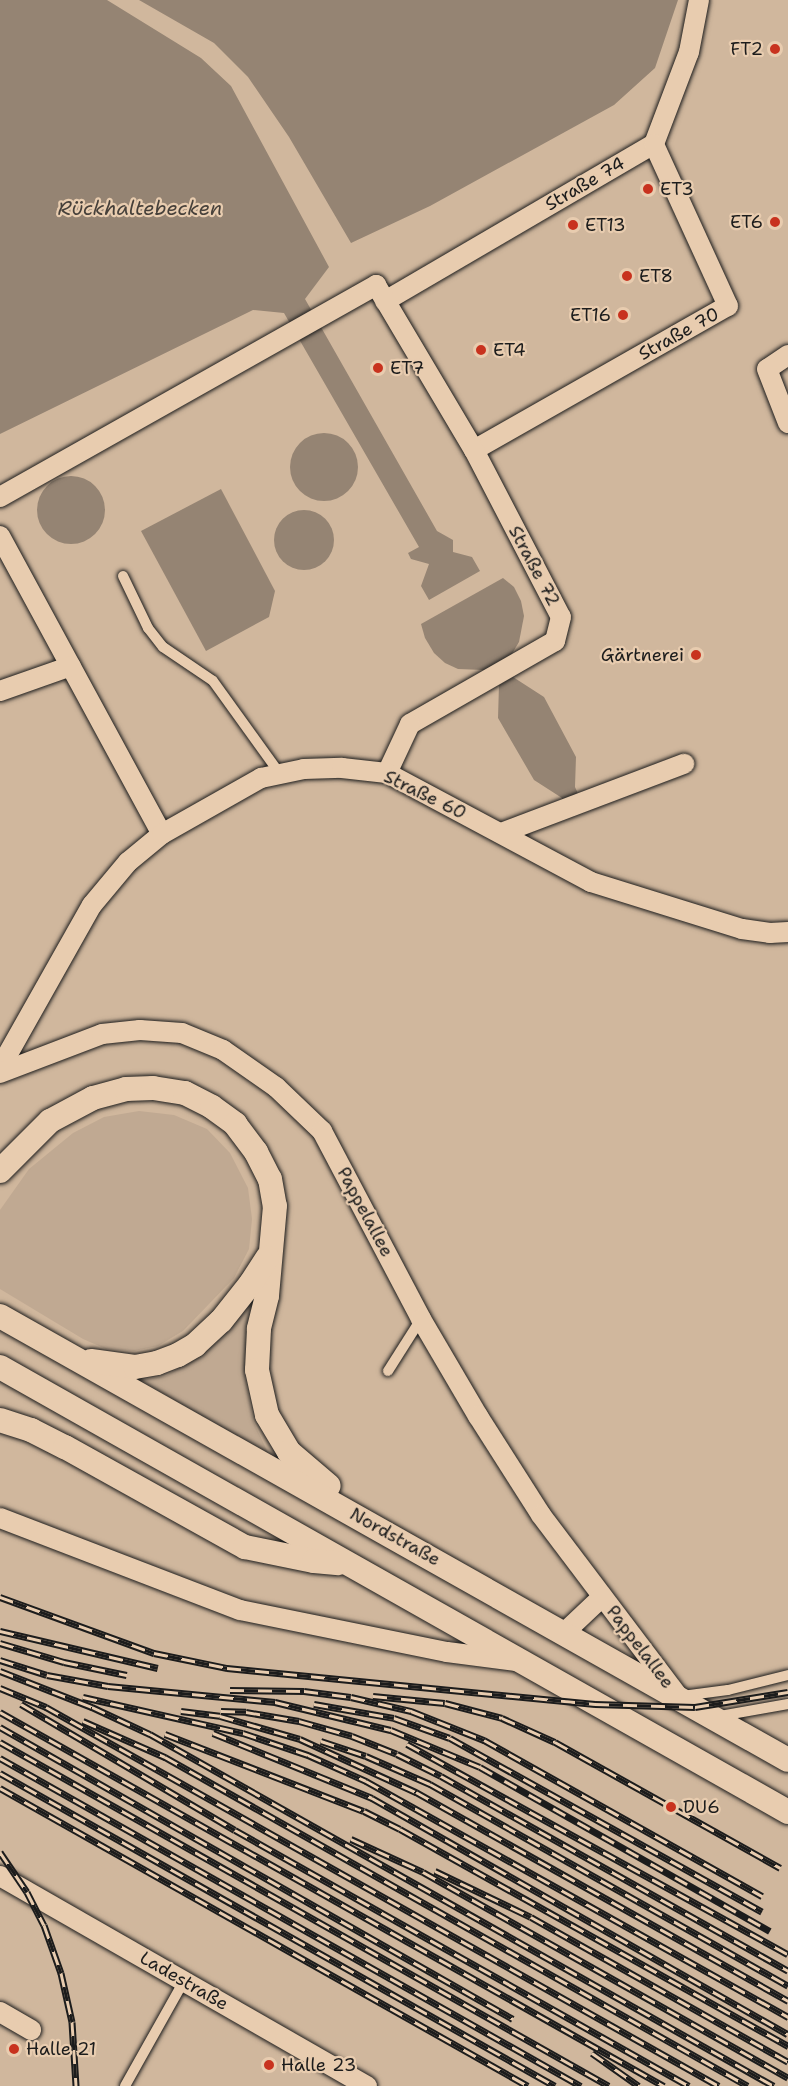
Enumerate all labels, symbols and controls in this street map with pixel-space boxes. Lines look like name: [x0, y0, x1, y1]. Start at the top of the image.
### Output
place label: FT2: [730, 38, 763, 60]
marker: FT2: [768, 42, 782, 56]
street label: Straße 74: [541, 153, 629, 215]
place label: ET3: [660, 178, 694, 200]
marker: ET3: [641, 182, 655, 196]
water label: Rückhaltebecken: [58, 196, 222, 220]
place label: ET6: [730, 211, 763, 233]
place label: ET13: [585, 214, 626, 236]
marker: ET6: [768, 215, 782, 229]
marker: ET13: [566, 218, 580, 232]
place label: ET8: [639, 265, 673, 287]
marker: ET8: [620, 269, 634, 283]
street label: Straße 70: [635, 303, 723, 365]
place label: ET16: [570, 304, 611, 326]
marker: ET16: [616, 308, 630, 322]
place label: ET4: [493, 339, 526, 361]
marker: ET4: [474, 343, 488, 357]
place label: ET7: [390, 357, 424, 379]
marker: ET7: [371, 361, 385, 375]
street label: Straße 72: [504, 522, 564, 610]
place label: Gärtnerei: [601, 644, 684, 666]
marker: Gärtnerei: [689, 648, 703, 662]
street label: Straße 60: [380, 766, 470, 824]
street label: Pappelallee: [332, 1164, 398, 1260]
street label: Nordstraße: [346, 1503, 444, 1571]
street label: Pappelallee: [602, 1601, 678, 1693]
place label: DU6: [683, 1796, 720, 1818]
marker: DU6: [664, 1800, 678, 1814]
street label: Ladestraße: [136, 1947, 232, 2015]
place label: Halle 21: [26, 2038, 96, 2060]
marker: Halle 21: [7, 2042, 21, 2056]
place label: Halle 23: [281, 2054, 356, 2076]
marker: Halle 23: [262, 2058, 276, 2072]

